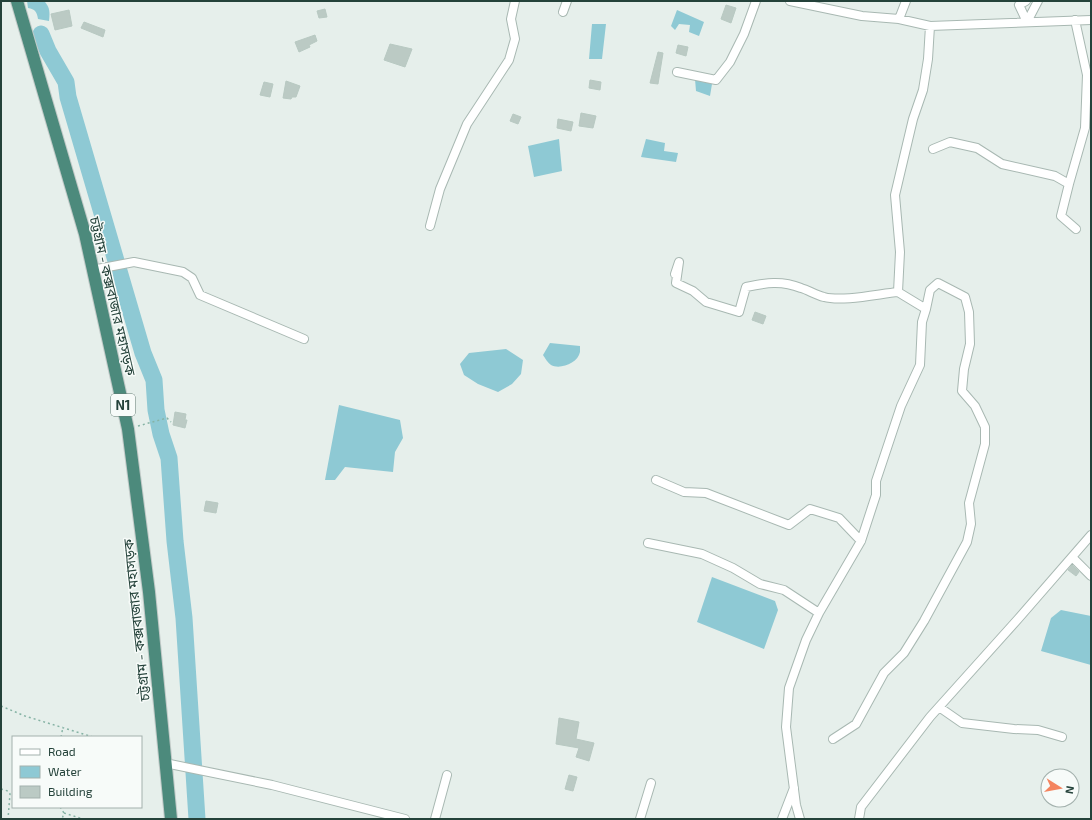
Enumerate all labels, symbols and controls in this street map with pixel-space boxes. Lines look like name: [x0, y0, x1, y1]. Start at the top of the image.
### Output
street label: চট্টগ্রাম - কক্সবাজার মহাসড়ক: [86, 214, 140, 378]
road number: N1: [111, 394, 135, 416]
street label: চট্টগ্রাম - কক্সবাজার মহাসড়ক: [119, 537, 153, 703]
legend: [12, 736, 142, 808]
text: Road: [48, 744, 76, 758]
text: Water: [48, 764, 82, 778]
north arrow: [1040, 768, 1080, 808]
text: Building: [48, 784, 93, 798]
text: N: [1063, 785, 1077, 795]

